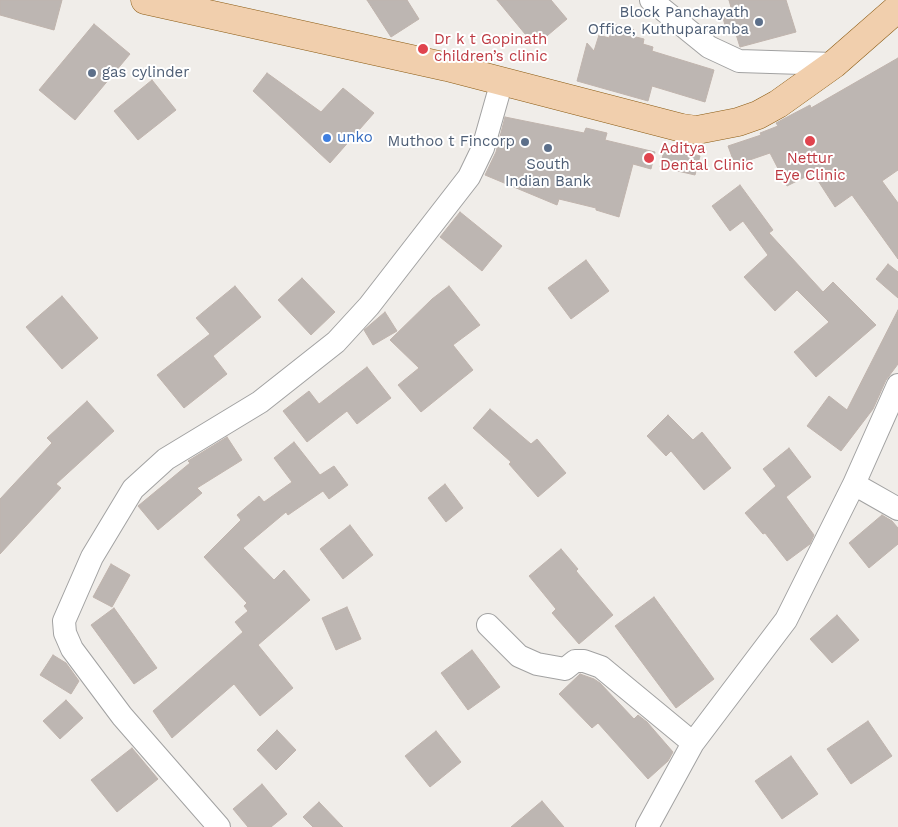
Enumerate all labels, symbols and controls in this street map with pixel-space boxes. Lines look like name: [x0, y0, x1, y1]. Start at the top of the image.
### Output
place label: Block Panchayath Office, Kuthuparamba: [588, 4, 749, 39]
marker: Block Panchayath Office, Kuthuparamba: [753, 16, 765, 28]
place label: Dr k t Gopinath children’s clinic: [434, 31, 548, 66]
marker: Dr k t Gopinath children’s clinic: [416, 42, 430, 56]
place label: gas cylinder: [102, 64, 189, 82]
marker: gas cylinder: [86, 67, 98, 79]
place label: unko: [337, 129, 373, 147]
marker: unko: [321, 132, 333, 144]
place label: Muthoo t Fincorp: [388, 133, 515, 151]
marker: Nettur Eye Clinic: [803, 134, 817, 148]
marker: Muthoo t Fincorp: [519, 136, 531, 148]
place label: Aditya Dental Clinic: [660, 140, 754, 175]
marker: South Indian Bank: [542, 142, 554, 154]
place label: Nettur Eye Clinic: [774, 150, 846, 185]
marker: Aditya Dental Clinic: [642, 151, 656, 165]
place label: South Indian Bank: [505, 156, 591, 191]

